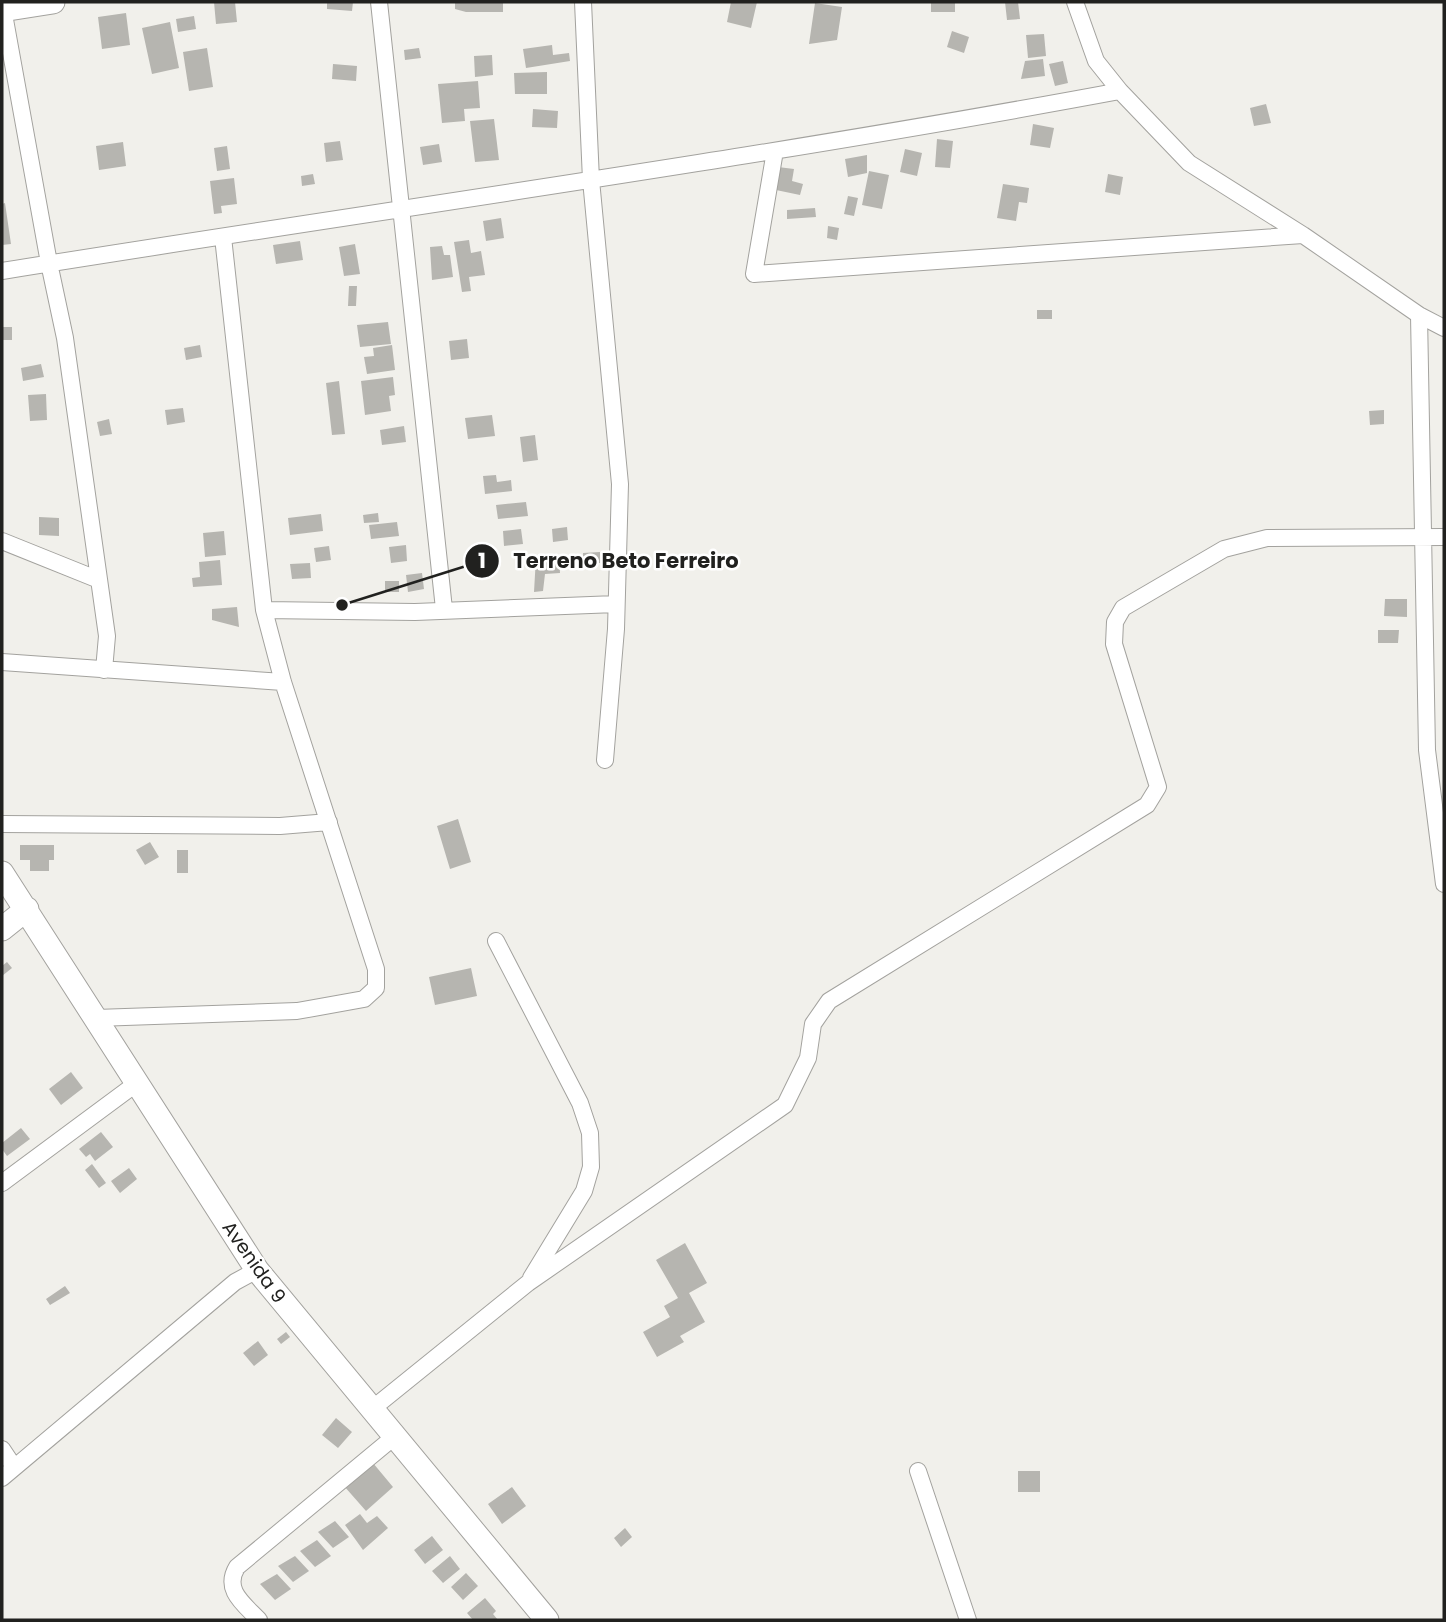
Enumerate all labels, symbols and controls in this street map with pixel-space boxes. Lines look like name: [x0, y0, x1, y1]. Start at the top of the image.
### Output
callout: Terreno Beto Ferreiro: [465, 540, 753, 582]
text: 1: [478, 546, 486, 575]
text: Terreno Beto Ferreiro: [513, 546, 739, 575]
street label: Avenida 9: [216, 1215, 292, 1309]

